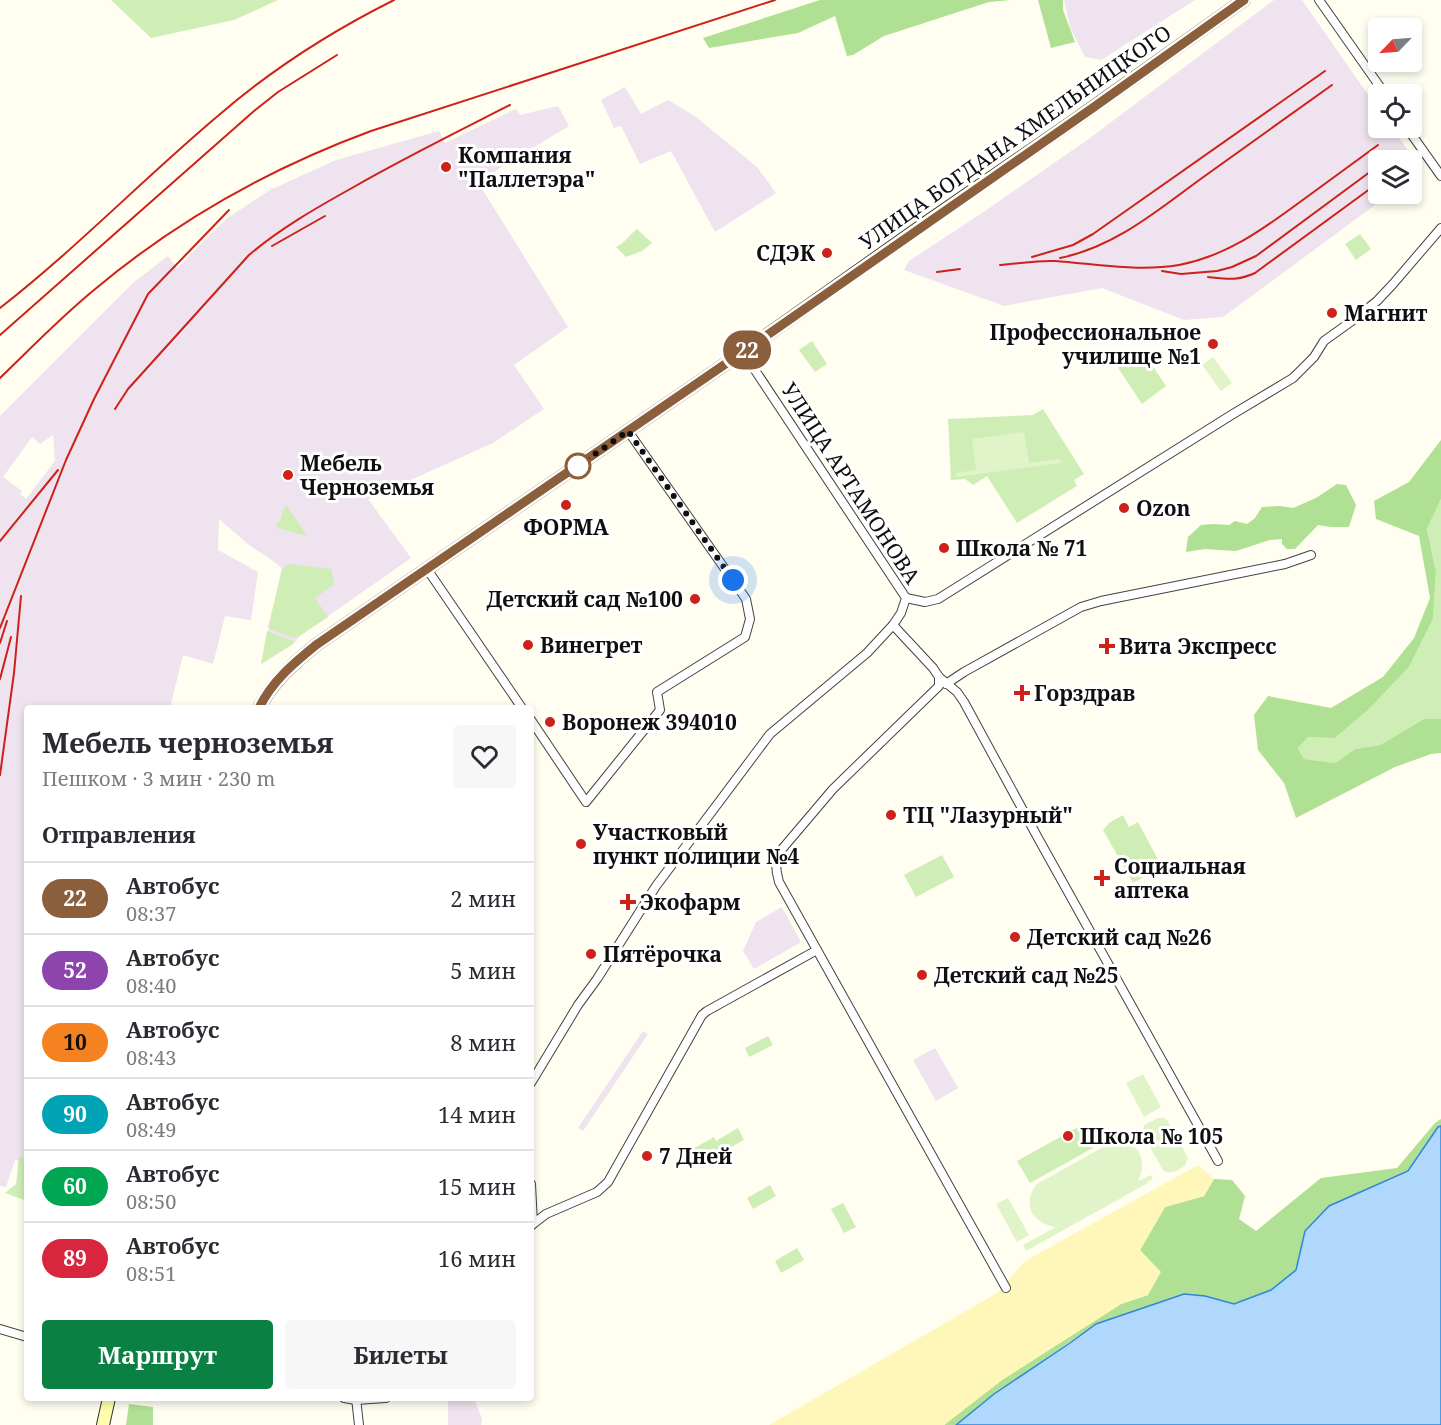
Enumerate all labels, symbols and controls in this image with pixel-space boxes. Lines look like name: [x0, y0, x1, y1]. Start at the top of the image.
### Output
street label: УЛИЦА БОГДАНА ХМЕЛЬНИЦКОГО: [854, 18, 1176, 256]
north arrow: [1368, 18, 1422, 72]
map controls: [1368, 18, 1422, 204]
button: locate: [1368, 84, 1422, 138]
place label: Компания "Паллетэра": [458, 141, 596, 193]
button: layers: [1368, 150, 1422, 204]
marker: Компания "Паллетэра": [439, 160, 453, 174]
place label: СДЭК: [756, 239, 816, 267]
marker: СДЭК: [820, 246, 834, 260]
place label: Магнит: [1344, 299, 1428, 327]
marker: Магнит: [1325, 306, 1339, 320]
place label: Профессиональное училище №1: [990, 318, 1201, 370]
line badge: 22: [720, 330, 774, 370]
text: 22: [735, 336, 759, 364]
marker: Профессиональное училище №1: [1206, 337, 1220, 351]
street label: УЛИЦА АРТАМОНОВА: [775, 377, 927, 589]
place label: Мебель Черноземья: [300, 449, 434, 501]
unlabelled marker: [565, 453, 591, 479]
marker: Мебель Черноземья: [281, 468, 295, 482]
place label: Ozon: [1136, 494, 1191, 522]
marker: ФОРМА: [559, 498, 573, 512]
marker: Ozon: [1117, 501, 1131, 515]
place label: ФОРМА: [523, 513, 609, 541]
place label: Школа № 71: [956, 534, 1087, 562]
marker: Школа № 71: [937, 541, 951, 555]
your location: [718, 565, 748, 595]
place label: Детский сад №100: [487, 585, 683, 613]
marker: Детский сад №100: [688, 592, 702, 606]
place label: Винегрет: [540, 631, 643, 659]
place label: Вита Экспресс: [1119, 632, 1277, 660]
marker: Винегрет: [521, 638, 535, 652]
marker: Вита Экспресс: [1100, 639, 1114, 653]
place label: Горздрав: [1034, 679, 1136, 707]
marker: Горздрав: [1015, 686, 1029, 700]
place label: Воронеж 394010: [562, 708, 737, 736]
marker: Воронеж 394010: [543, 715, 557, 729]
text: Мебель черноземья: [42, 723, 334, 761]
button: heart: [453, 725, 516, 788]
text: Пешком · 3 мин · 230 m: [42, 765, 275, 792]
place label: ТЦ "Лазурный": [903, 801, 1073, 829]
marker: ТЦ "Лазурный": [884, 808, 898, 822]
place label: Участковый пункт полиции №4: [593, 818, 800, 870]
text: Отправления: [42, 819, 196, 849]
marker: Участковый пункт полиции №4: [574, 837, 588, 851]
place label: Социальная аптека: [1114, 852, 1246, 904]
text: Автобус: [126, 870, 219, 900]
marker: Социальная аптека: [1095, 871, 1109, 885]
text: 2 мин: [450, 883, 516, 913]
text: 22: [63, 884, 87, 912]
place label: Экофарм: [640, 888, 741, 916]
marker: Экофарм: [621, 895, 635, 909]
text: 08:37: [126, 900, 176, 927]
place label: Детский сад №26: [1027, 923, 1212, 951]
marker: Детский сад №26: [1008, 930, 1022, 944]
place label: Пятёрочка: [603, 940, 722, 968]
text: Автобус: [126, 942, 219, 972]
marker: Пятёрочка: [584, 947, 598, 961]
text: 5 мин: [450, 955, 516, 985]
text: 52: [63, 956, 87, 984]
place label: Детский сад №25: [934, 961, 1119, 989]
marker: Детский сад №25: [915, 968, 929, 982]
text: 08:40: [126, 972, 176, 999]
text: Автобус: [126, 1014, 219, 1044]
text: 8 мин: [450, 1027, 516, 1057]
text: 10: [63, 1028, 87, 1056]
text: 08:43: [126, 1044, 176, 1071]
text: Автобус: [126, 1086, 219, 1116]
text: 14 мин: [438, 1099, 516, 1129]
text: 90: [63, 1100, 87, 1128]
text: 08:49: [126, 1116, 176, 1143]
place label: Школа № 105: [1080, 1122, 1223, 1150]
marker: Школа № 105: [1061, 1129, 1075, 1143]
place label: 7 Дней: [659, 1142, 732, 1170]
marker: 7 Дней: [640, 1149, 654, 1163]
text: Автобус: [126, 1158, 219, 1188]
text: 15 мин: [438, 1171, 516, 1201]
text: 60: [63, 1172, 87, 1200]
text: 08:50: [126, 1188, 176, 1215]
text: Автобус: [126, 1230, 219, 1260]
text: 16 мин: [438, 1243, 516, 1273]
text: 89: [63, 1244, 87, 1272]
text: 08:51: [126, 1260, 176, 1287]
button: Маршрут: [42, 1320, 273, 1389]
button: Билеты: [285, 1320, 516, 1389]

